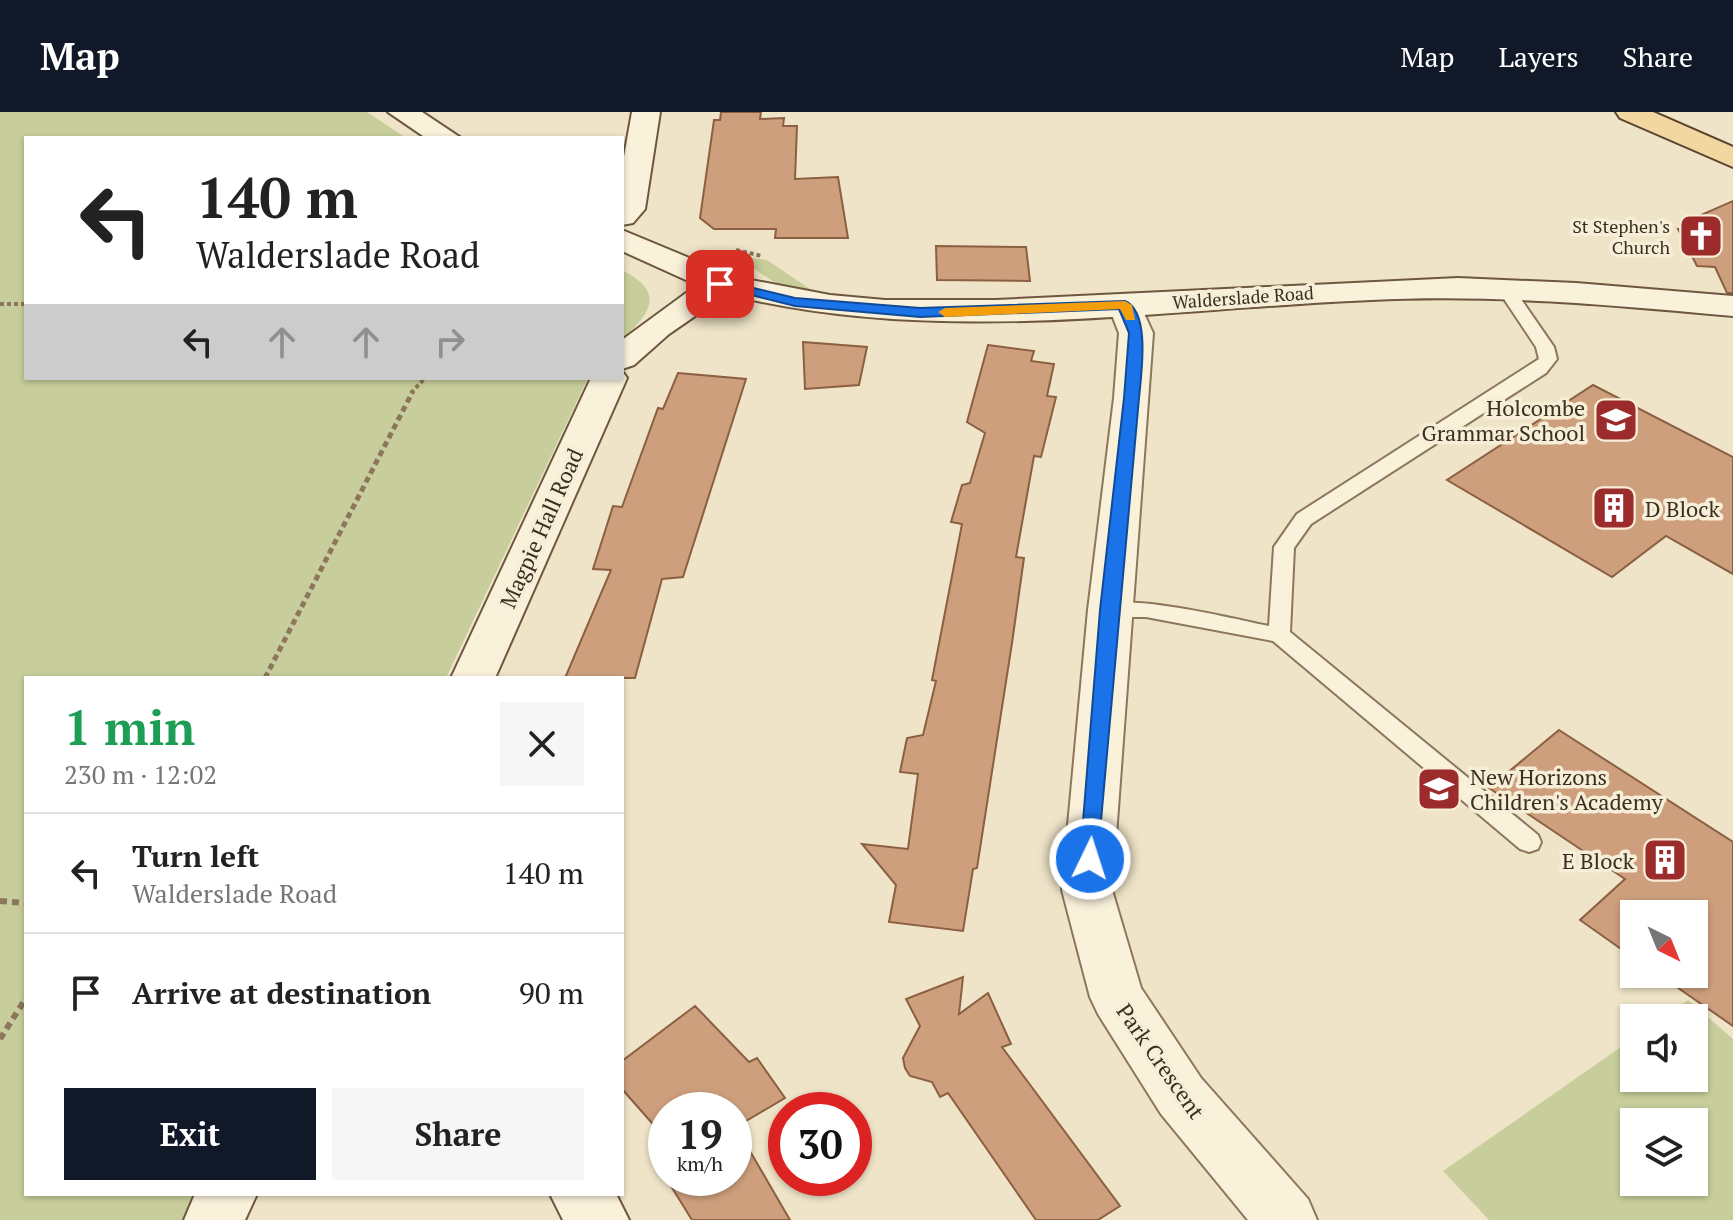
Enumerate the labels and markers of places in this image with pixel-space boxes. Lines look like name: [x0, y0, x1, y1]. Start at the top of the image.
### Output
church icon: St Stephen's Church: [1677, 212, 1725, 260]
place label: St Stephen's Church: [1572, 214, 1670, 259]
pin: [686, 250, 754, 318]
place label: Holcombe Grammar School: [1422, 393, 1585, 447]
school or university icon: Holcombe Grammar School: [1592, 396, 1640, 444]
building icon: D Block: [1590, 484, 1638, 532]
place label: D Block: [1645, 494, 1720, 523]
place label: New Horizons Children's Academy: [1470, 762, 1664, 816]
school or university icon: New Horizons Children's Academy: [1415, 765, 1463, 813]
building icon: E Block: [1641, 836, 1689, 884]
place label: E Block: [1562, 846, 1635, 875]

